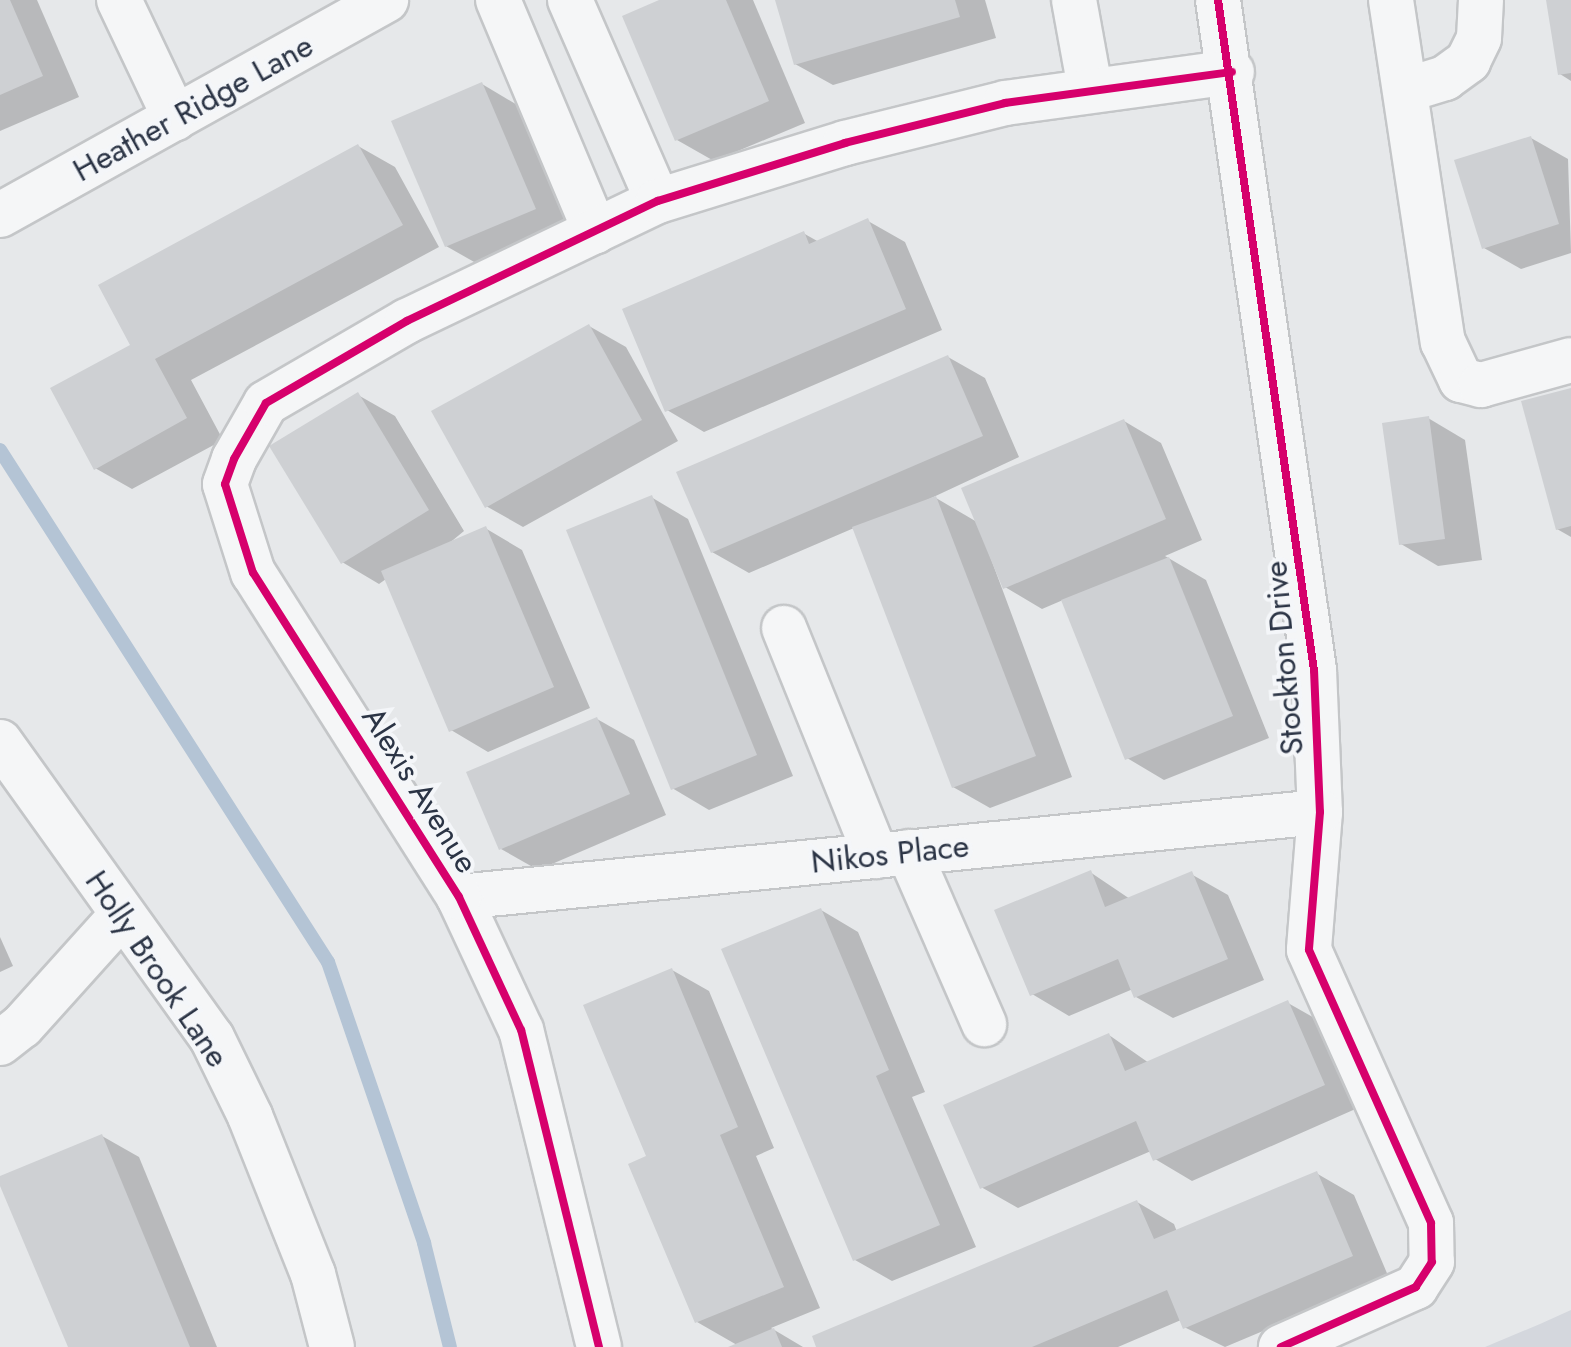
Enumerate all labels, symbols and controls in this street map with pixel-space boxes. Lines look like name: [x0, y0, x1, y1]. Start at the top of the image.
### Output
street label: Heather Ridge Lane: [66, 26, 320, 190]
street label: Stockton Drive: [1256, 559, 1312, 757]
street label: Alexis Avenue: [354, 700, 486, 880]
street label: Nikos Place: [809, 827, 971, 881]
street label: Holly Brook Lane: [77, 863, 237, 1075]

